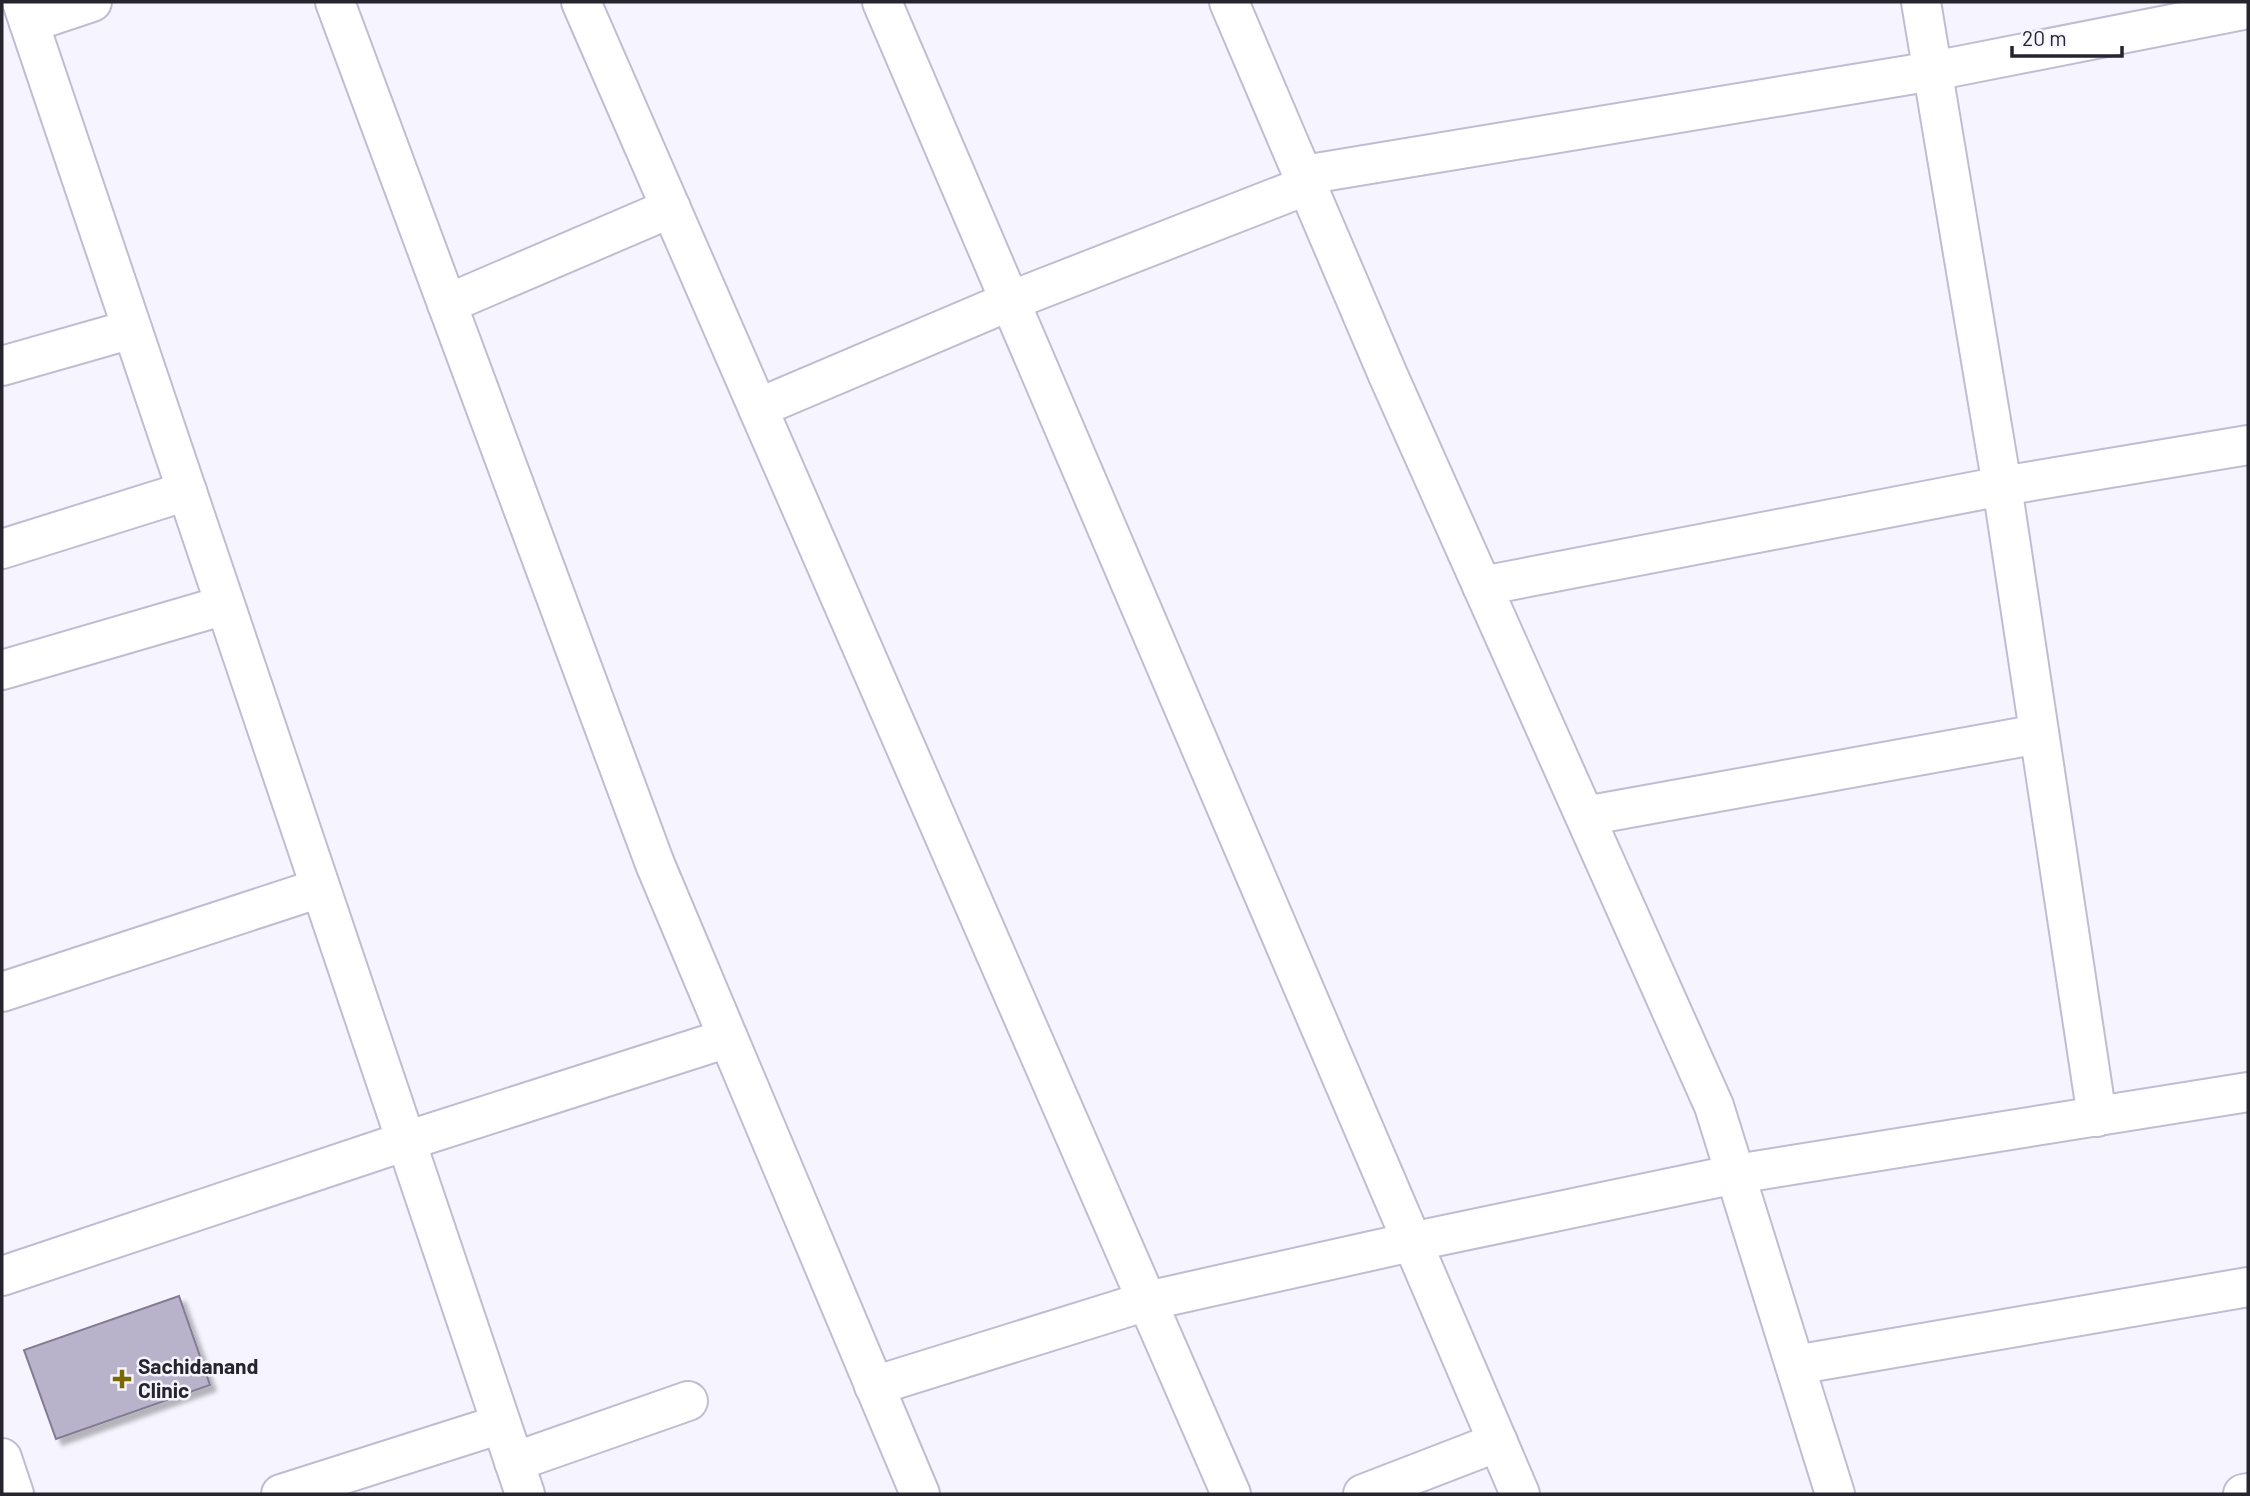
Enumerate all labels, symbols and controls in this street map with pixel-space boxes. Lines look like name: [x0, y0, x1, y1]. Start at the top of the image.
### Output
scale bar: [2012, 14, 2122, 58]
text: 20 m: [2022, 25, 2067, 50]
place label: Sachidanand Clinic: [138, 1353, 258, 1402]
marker: Sachidanand Clinic: [112, 1369, 132, 1389]

